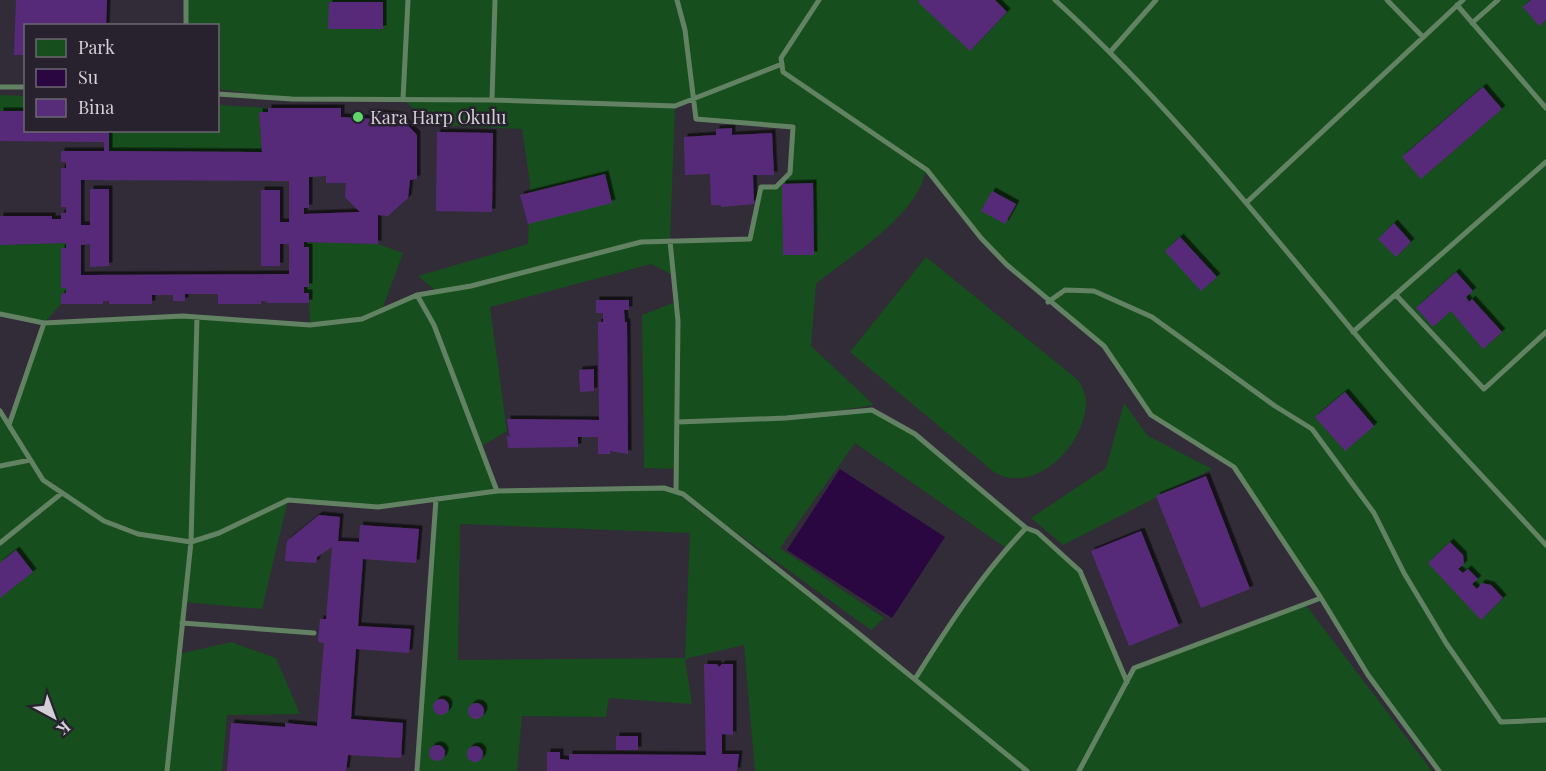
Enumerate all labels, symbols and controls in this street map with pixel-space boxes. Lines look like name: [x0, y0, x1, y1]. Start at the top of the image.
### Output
legend: [24, 24, 219, 132]
text: Park: [78, 35, 115, 59]
text: Su: [78, 65, 99, 89]
text: Bina: [78, 95, 114, 119]
place label: Kara Harp Okulu: [370, 105, 507, 129]
marker: Kara Harp Okulu: [351, 110, 365, 124]
north arrow: [24, 687, 84, 747]
text: K: [53, 717, 75, 741]

